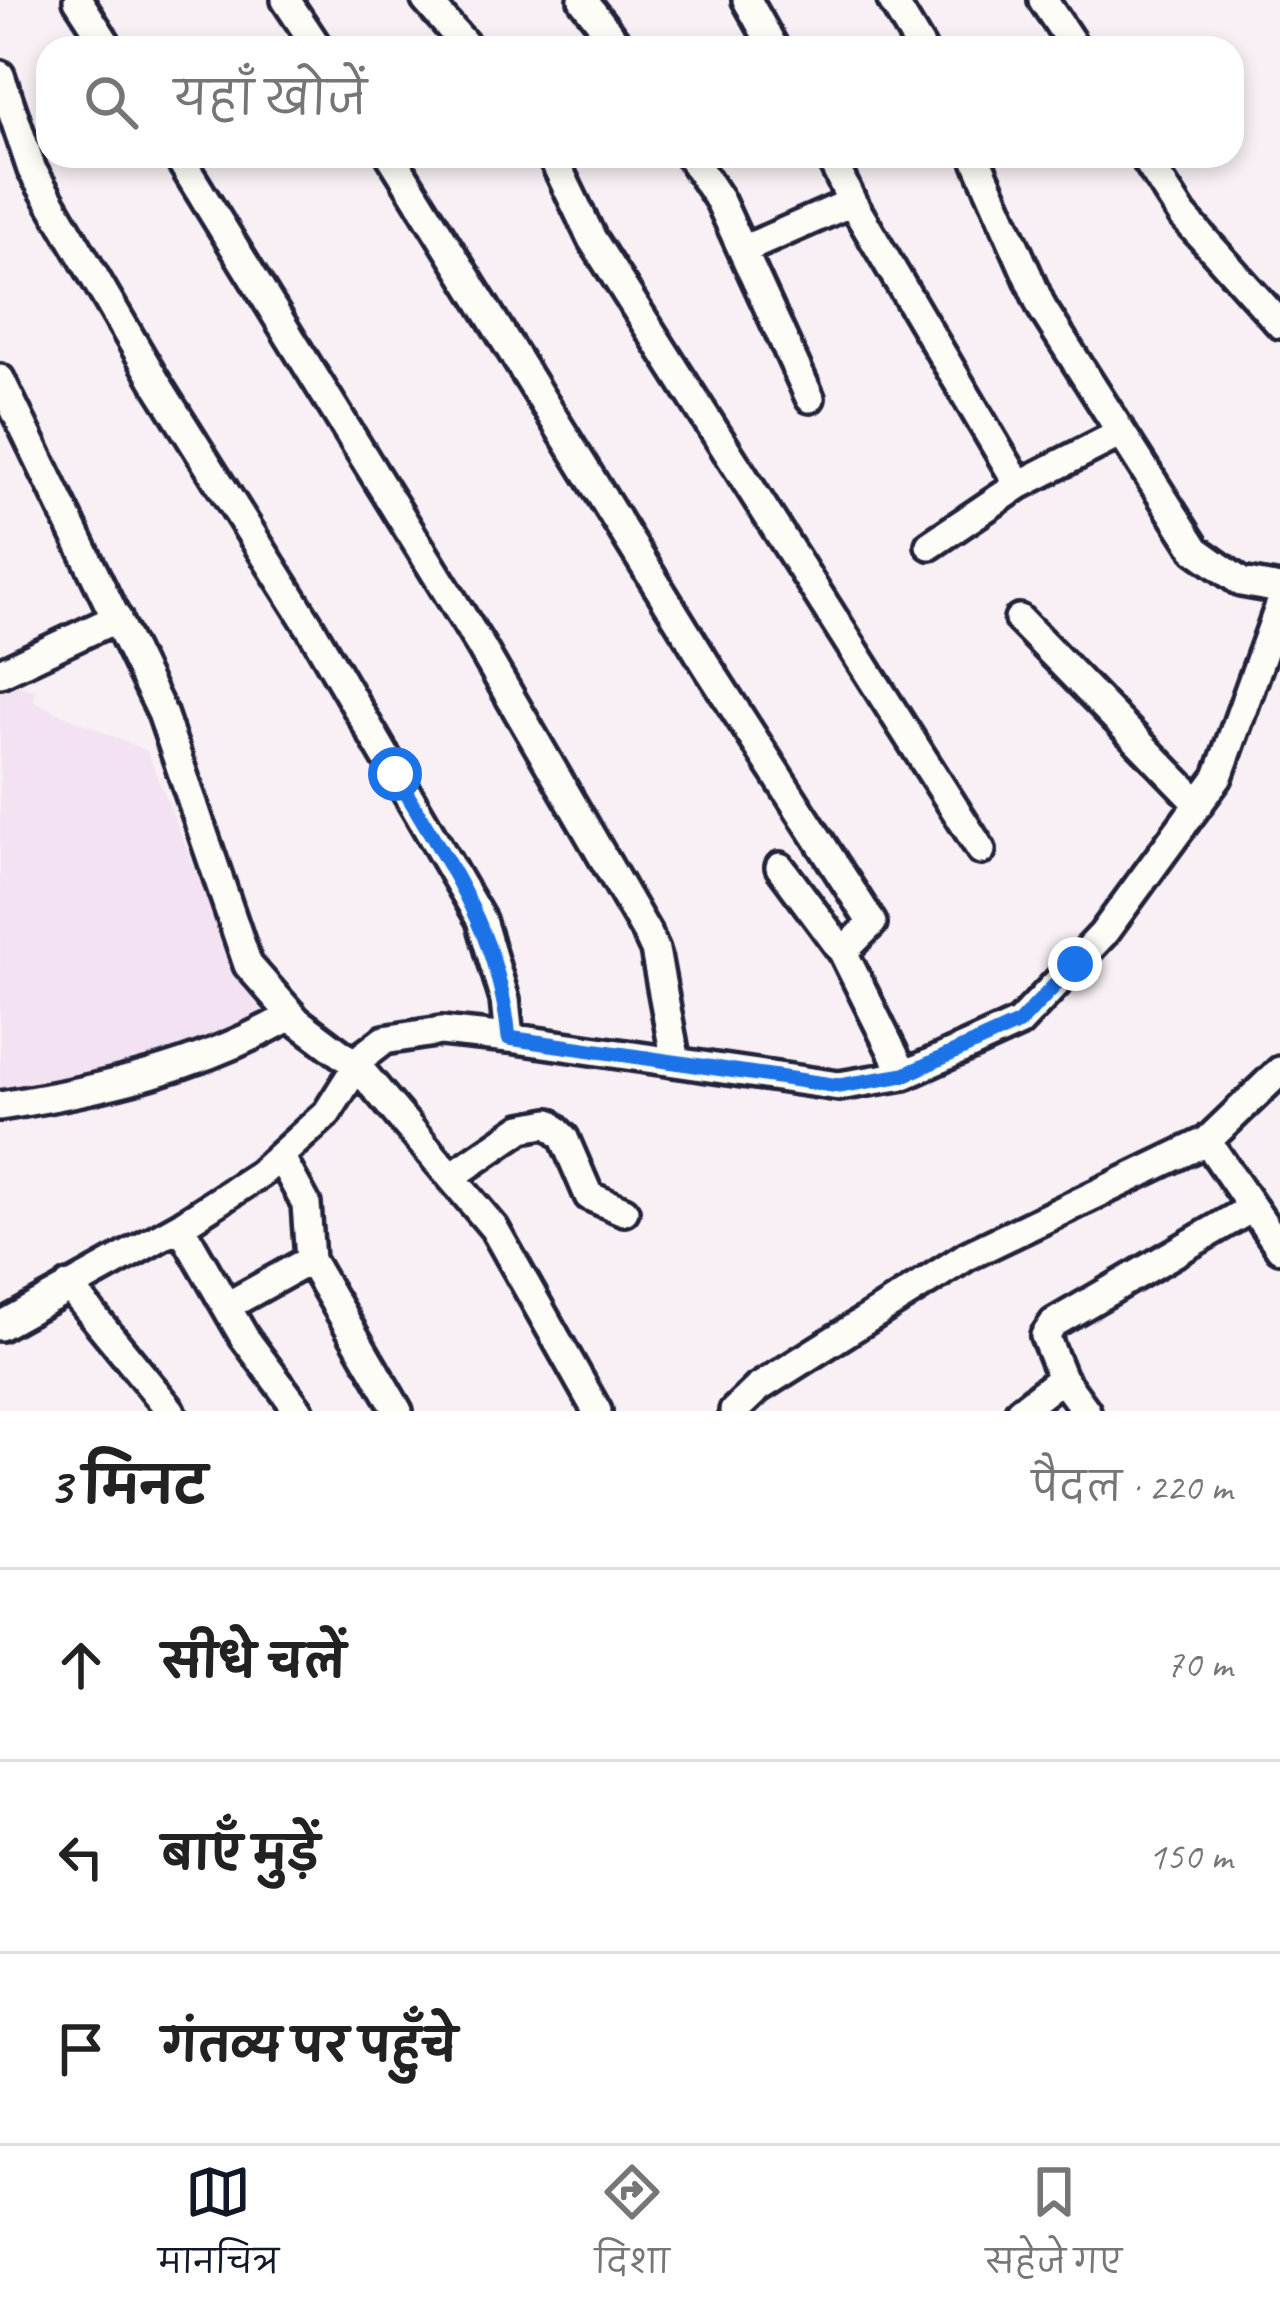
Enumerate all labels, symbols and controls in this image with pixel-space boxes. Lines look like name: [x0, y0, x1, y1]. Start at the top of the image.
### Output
search box: [36, 36, 1244, 168]
icon: search: [78, 69, 144, 135]
text: यहाँ खोजें: [174, 71, 367, 128]
route start: [368, 747, 422, 801]
route end: [1048, 937, 1102, 991]
text: 3 मिनट: [48, 1454, 207, 1518]
text: पैदल · 220 m: [1032, 1463, 1232, 1512]
icon: ahead: [48, 1632, 114, 1698]
text: सीधे चलें: [162, 1634, 346, 1691]
text: 70 m: [1166, 1640, 1232, 1689]
icon: left: [48, 1824, 114, 1890]
text: बाएँ मुड़ें: [162, 1826, 319, 1883]
text: 150 m: [1148, 1832, 1232, 1881]
icon: arrive: [48, 2016, 114, 2082]
text: गंतव्य पर पहुँचे: [162, 2018, 457, 2075]
tab: मानचित्र: [158, 2159, 279, 2298]
tab: दिशा: [595, 2159, 670, 2298]
tab: सहेजे गए: [985, 2159, 1122, 2298]

